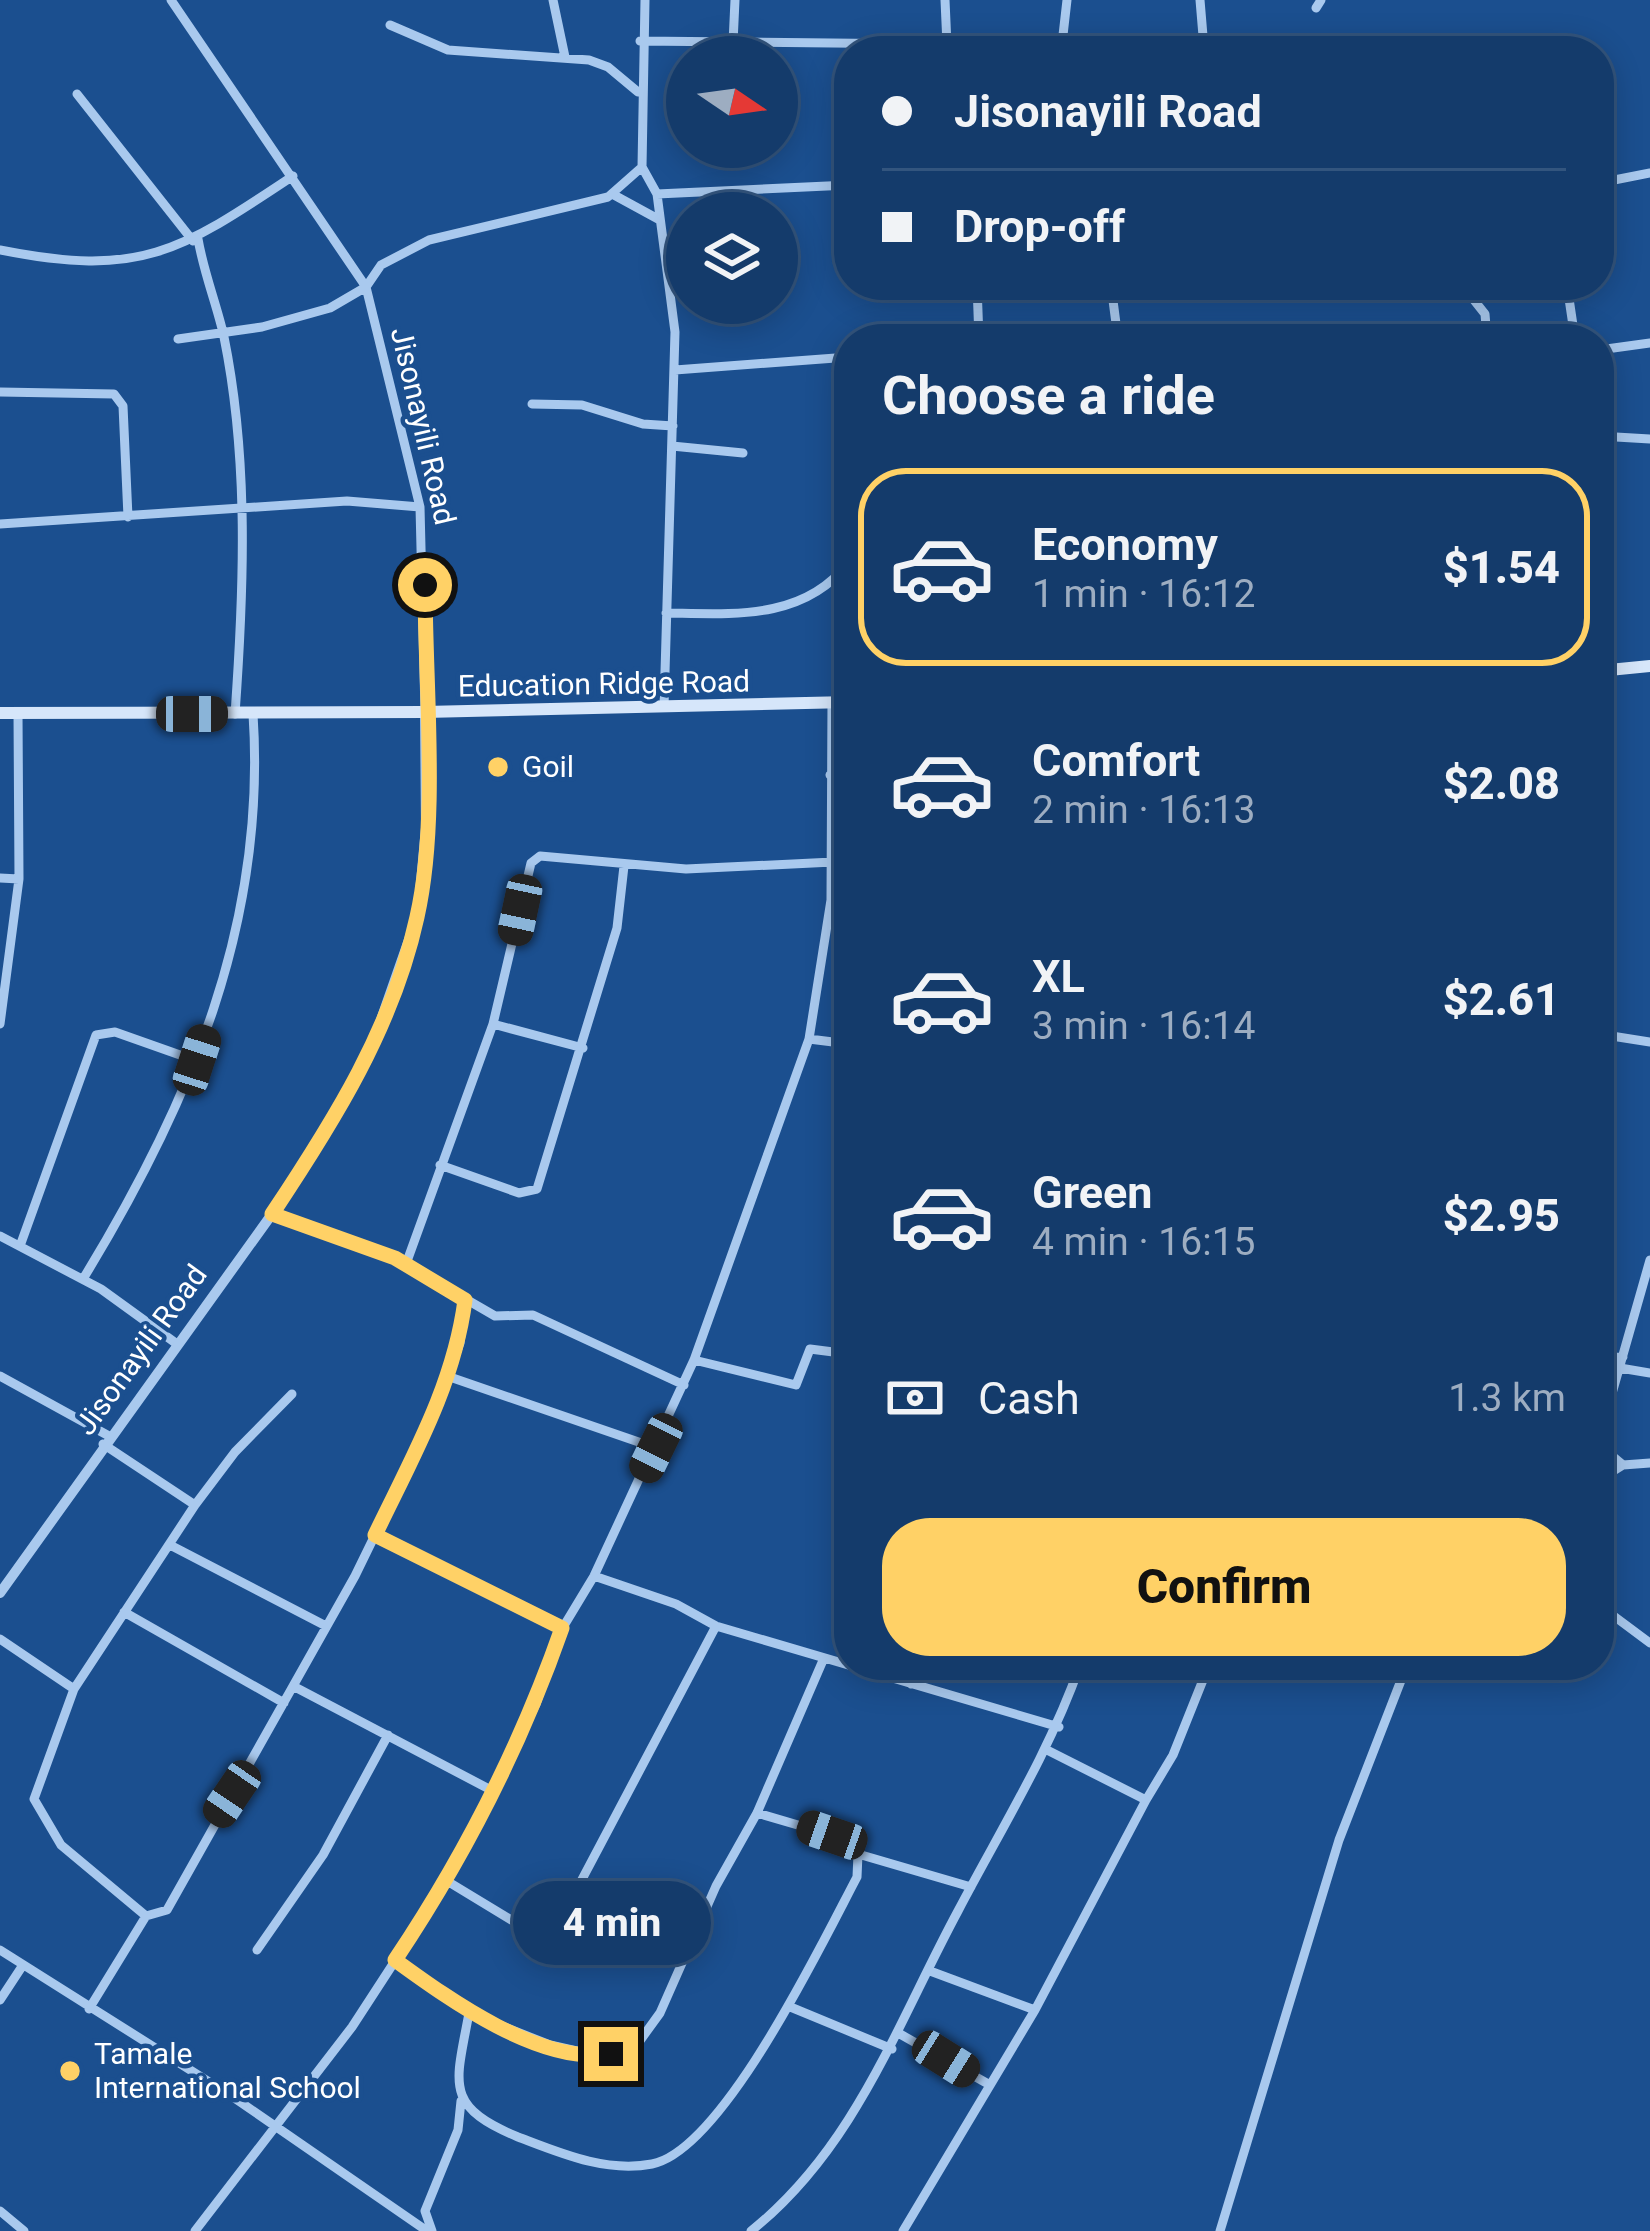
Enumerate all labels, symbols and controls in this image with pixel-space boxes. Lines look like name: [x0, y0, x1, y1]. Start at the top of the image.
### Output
north arrow: [666, 36, 798, 168]
map controls: [666, 36, 798, 324]
text: Jisonayili Road: [954, 85, 1262, 138]
button: layers: [666, 192, 798, 324]
text: Drop-off: [954, 200, 1125, 253]
street label: Jisonayili Road: [384, 324, 463, 528]
text: Choose a ride: [882, 364, 1215, 427]
icon: car: [888, 513, 996, 621]
text: Economy: [1032, 518, 1218, 571]
text: $1.54: [1443, 541, 1560, 594]
route start: [398, 558, 452, 612]
text: 1 min · 16:12: [1032, 571, 1255, 617]
street label: Education Ridge Road: [458, 663, 750, 704]
car: [156, 696, 228, 732]
icon: car: [888, 729, 996, 837]
text: Comfort: [1032, 734, 1200, 787]
place label: Goil: [522, 749, 574, 784]
marker: Goil: [485, 754, 511, 780]
text: $2.08: [1443, 757, 1560, 810]
text: 2 min · 16:13: [1032, 787, 1255, 833]
car: [495, 871, 545, 949]
icon: car: [888, 945, 996, 1053]
text: XL: [1032, 950, 1085, 1003]
text: $2.61: [1443, 973, 1560, 1026]
text: 3 min · 16:14: [1032, 1003, 1255, 1049]
car: [169, 1020, 225, 1100]
icon: car: [888, 1161, 996, 1269]
text: Green: [1032, 1166, 1153, 1219]
text: $2.95: [1443, 1189, 1560, 1242]
text: 4 min · 16:15: [1032, 1219, 1255, 1265]
street label: Jisonayili Road: [67, 1258, 214, 1441]
icon: cash: [882, 1365, 948, 1431]
text: Cash: [978, 1372, 1080, 1425]
text: 1.3 km: [1448, 1375, 1566, 1421]
car: [624, 1408, 688, 1488]
button: Confirm: [882, 1518, 1566, 1656]
car: [197, 1754, 267, 1834]
car: [792, 1806, 872, 1864]
callout: 4 min: [512, 1880, 710, 1964]
text: 4 min: [563, 1900, 661, 1946]
car: [906, 2025, 986, 2093]
route end: [584, 2027, 638, 2081]
place label: Tamale International School: [94, 2036, 361, 2105]
marker: Tamale International School: [57, 2058, 83, 2084]

